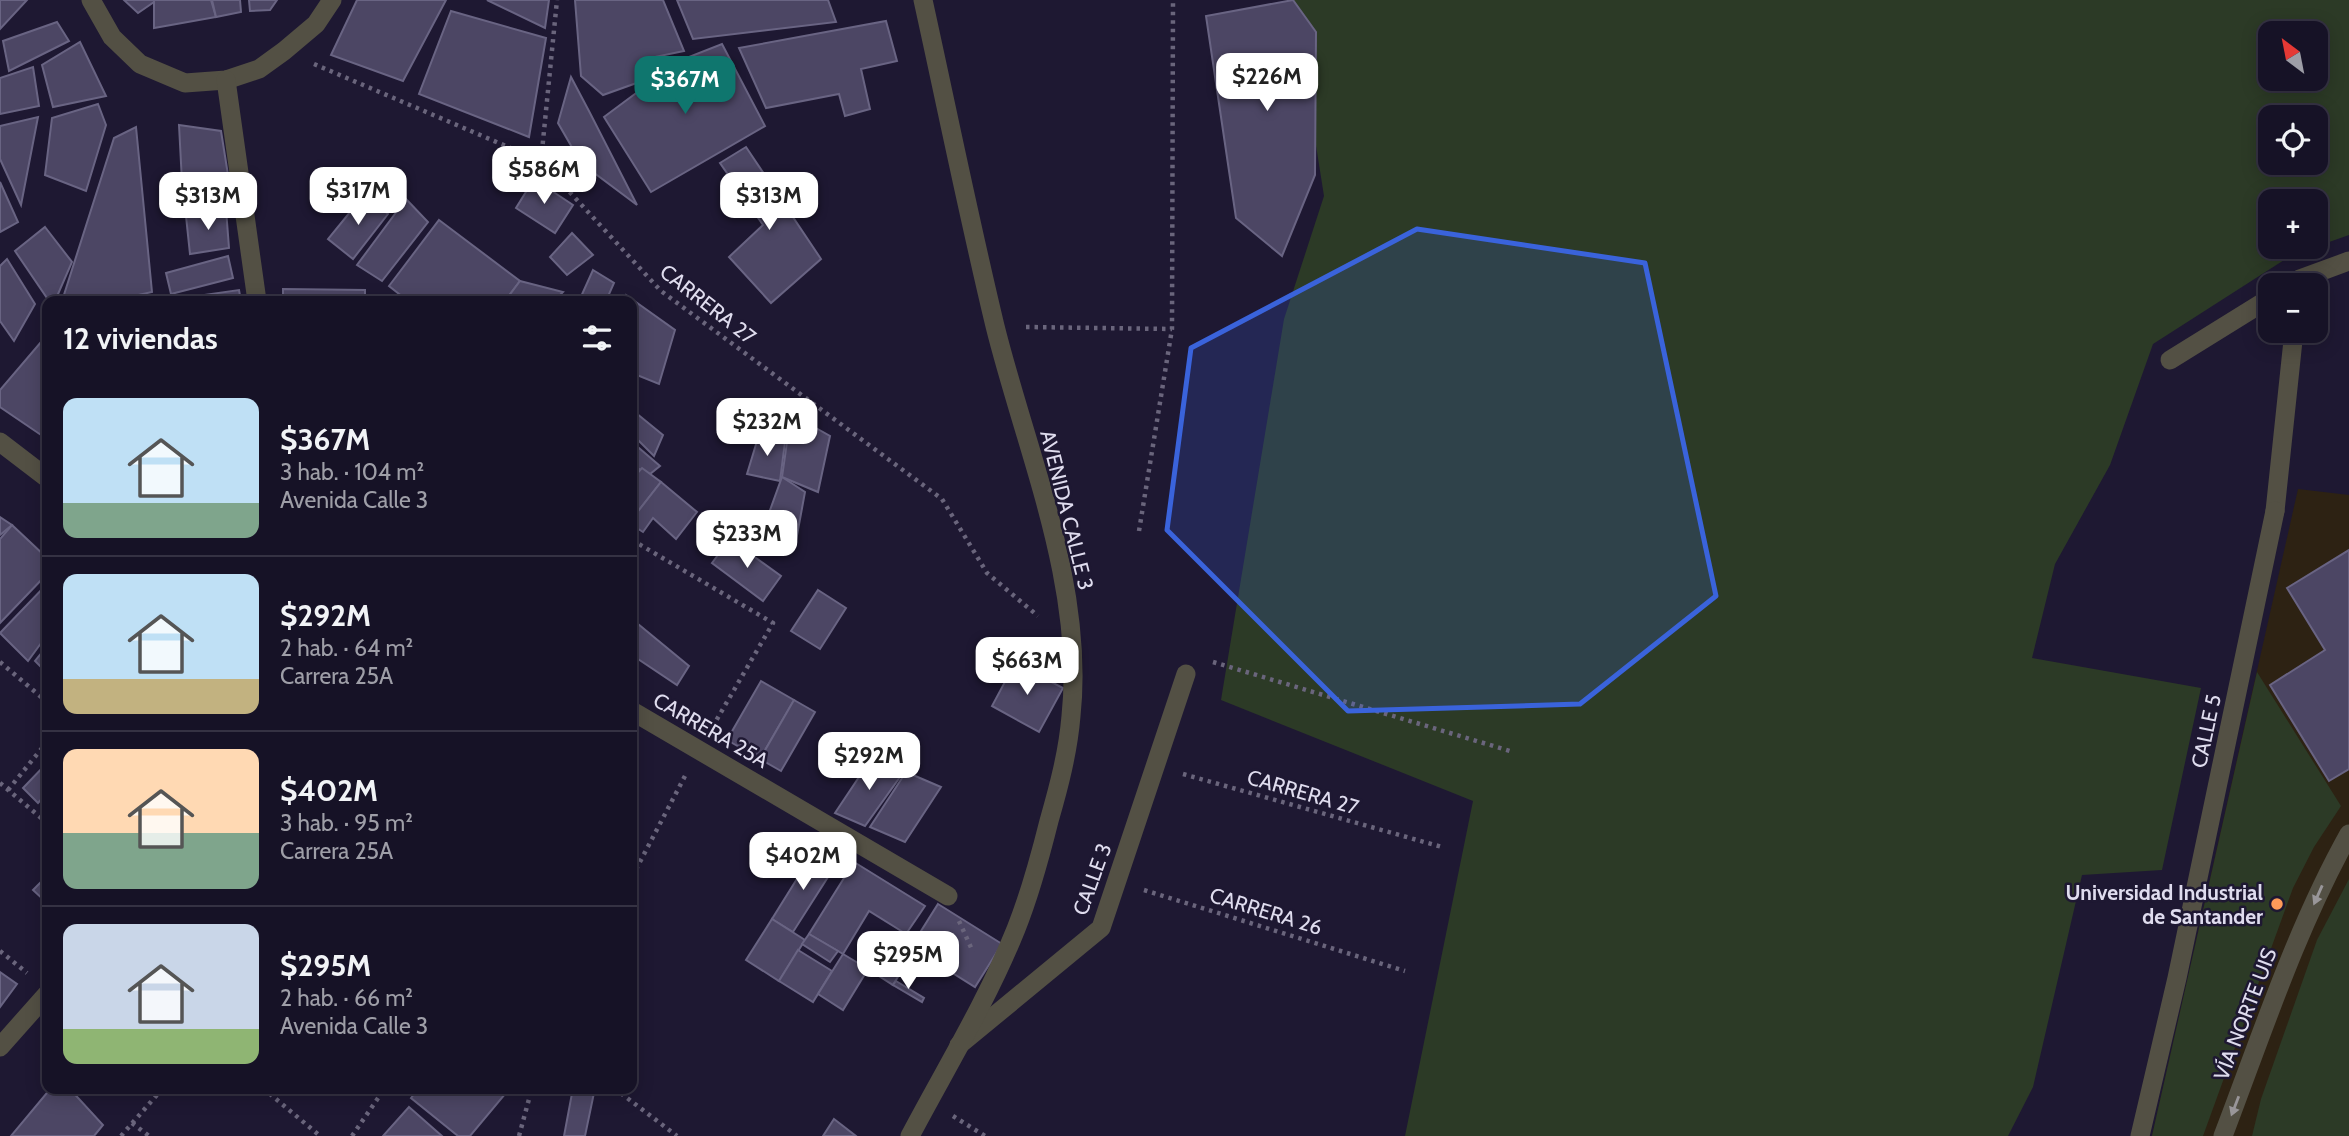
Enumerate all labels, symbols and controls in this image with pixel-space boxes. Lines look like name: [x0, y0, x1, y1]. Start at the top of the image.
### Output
north arrow: [2258, 21, 2328, 91]
map controls: [2258, 21, 2328, 343]
pin: $226M: [1218, 54, 1316, 113]
pin: $367M: [636, 57, 734, 116]
text: $226M: [1232, 62, 1302, 90]
text: $367M: [650, 65, 720, 93]
button: locate: [2258, 105, 2328, 175]
pin: $586M: [495, 146, 593, 206]
text: $586M: [508, 155, 580, 183]
pin: $317M: [309, 168, 407, 227]
pin: $313M: [159, 173, 257, 232]
pin: $313M: [720, 173, 818, 232]
text: $317M: [326, 176, 390, 204]
text: $313M: [175, 181, 241, 209]
text: $313M: [736, 181, 802, 209]
button: +: [2258, 189, 2328, 259]
street label: CARRERA 27: [655, 259, 761, 349]
button: −: [2258, 273, 2328, 343]
icon: filters: [578, 319, 616, 357]
text: 12 viviendas: [63, 320, 218, 357]
pin: $232M: [718, 398, 816, 458]
text: $232M: [732, 407, 802, 435]
text: $367M: [280, 421, 370, 458]
icon: home: [119, 426, 203, 510]
street label: AVENIDA CALLE 3: [1035, 428, 1099, 592]
text: 3 hab. · 104 m²: [280, 458, 424, 486]
text: Avenida Calle 3: [280, 486, 428, 514]
pin: $233M: [698, 510, 796, 570]
text: $233M: [712, 519, 782, 547]
text: $292M: [280, 597, 371, 634]
icon: home: [119, 602, 203, 686]
text: 2 hab. · 64 m²: [280, 634, 413, 662]
pin: $663M: [978, 638, 1076, 697]
text: $663M: [992, 646, 1062, 674]
text: Carrera 25A: [280, 662, 393, 690]
street label: CARRERA 25A: [649, 687, 773, 773]
street label: CALLE 5: [2186, 692, 2226, 770]
pin: $292M: [820, 732, 918, 792]
text: $292M: [834, 741, 904, 769]
street label: CARRERA 27: [1244, 764, 1362, 820]
text: $402M: [280, 772, 378, 809]
icon: home: [119, 777, 203, 861]
text: 3 hab. · 95 m²: [280, 809, 413, 837]
pin: $402M: [754, 832, 852, 892]
text: Carrera 25A: [280, 837, 393, 865]
street label: CALLE 3: [1067, 840, 1117, 918]
text: $402M: [765, 841, 841, 869]
place label: Universidad Industrial de Santander: [2066, 880, 2263, 929]
street label: CARRERA 26: [1207, 882, 1325, 940]
one-way arrow: [2312, 885, 2324, 905]
marker: Universidad Industrial de Santander: [2269, 896, 2285, 912]
pin: $295M: [859, 932, 957, 991]
text: $295M: [873, 940, 943, 968]
street label: VÍA NORTE UIS: [2208, 944, 2282, 1084]
text: $295M: [280, 947, 371, 984]
icon: home: [119, 952, 203, 1036]
text: 2 hab. · 66 m²: [280, 984, 413, 1012]
text: Avenida Calle 3: [280, 1012, 428, 1040]
one-way arrow: [2229, 1096, 2240, 1117]

